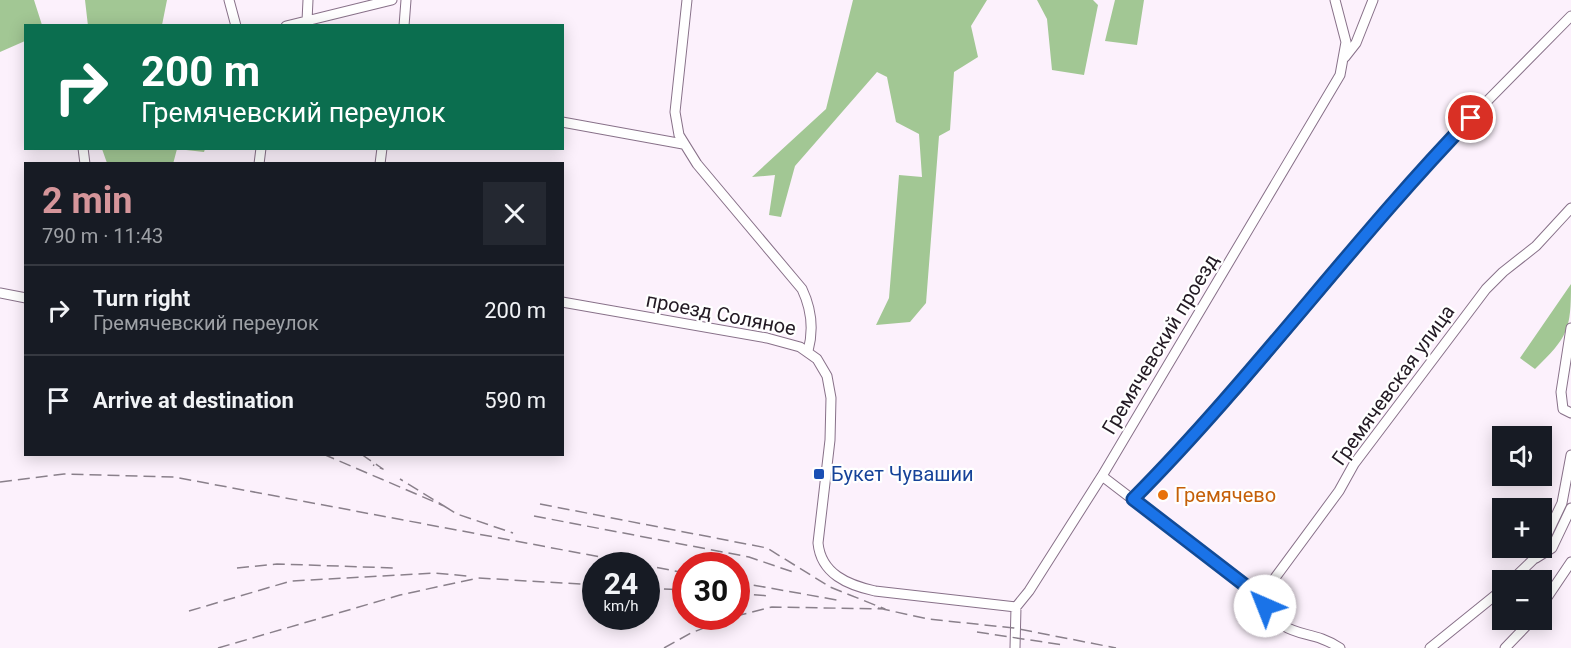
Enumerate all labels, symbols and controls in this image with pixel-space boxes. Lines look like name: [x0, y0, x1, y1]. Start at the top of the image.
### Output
text: 200 m: [141, 47, 260, 96]
icon: right: [42, 48, 120, 126]
pin: [1445, 92, 1496, 143]
text: Гремячевский переулок: [141, 97, 446, 129]
icon: arrive: [1454, 101, 1487, 134]
text: 2 min: [42, 180, 133, 222]
button: close: [483, 182, 546, 245]
text: 790 m · 11:43: [42, 224, 163, 248]
street label: Гремячевский проезд: [1097, 250, 1223, 438]
text: Turn right: [93, 286, 190, 311]
street label: проезд Соляное: [644, 288, 798, 340]
icon: right: [42, 294, 75, 327]
text: 200 m: [484, 298, 546, 323]
street label: Гремячевская улица: [1327, 300, 1459, 470]
text: Гремячевский переулок: [93, 311, 319, 335]
icon: arrive: [42, 384, 75, 417]
text: Arrive at destination: [93, 388, 294, 413]
text: 590 m: [484, 388, 546, 413]
map controls: [1492, 426, 1552, 630]
button: sound: [1492, 426, 1552, 486]
place label: Букет Чувашии: [831, 462, 974, 486]
marker: Букет Чувашии: [812, 467, 826, 481]
place label: Гремячево: [1175, 483, 1276, 507]
marker: Гремячево: [1156, 488, 1170, 502]
button: +: [1492, 498, 1552, 558]
speed limit sign: 30: [672, 552, 750, 630]
text: 24: [604, 566, 638, 601]
button: −: [1492, 570, 1552, 630]
position arrow: [1233, 574, 1297, 638]
text: km/h: [603, 597, 639, 615]

